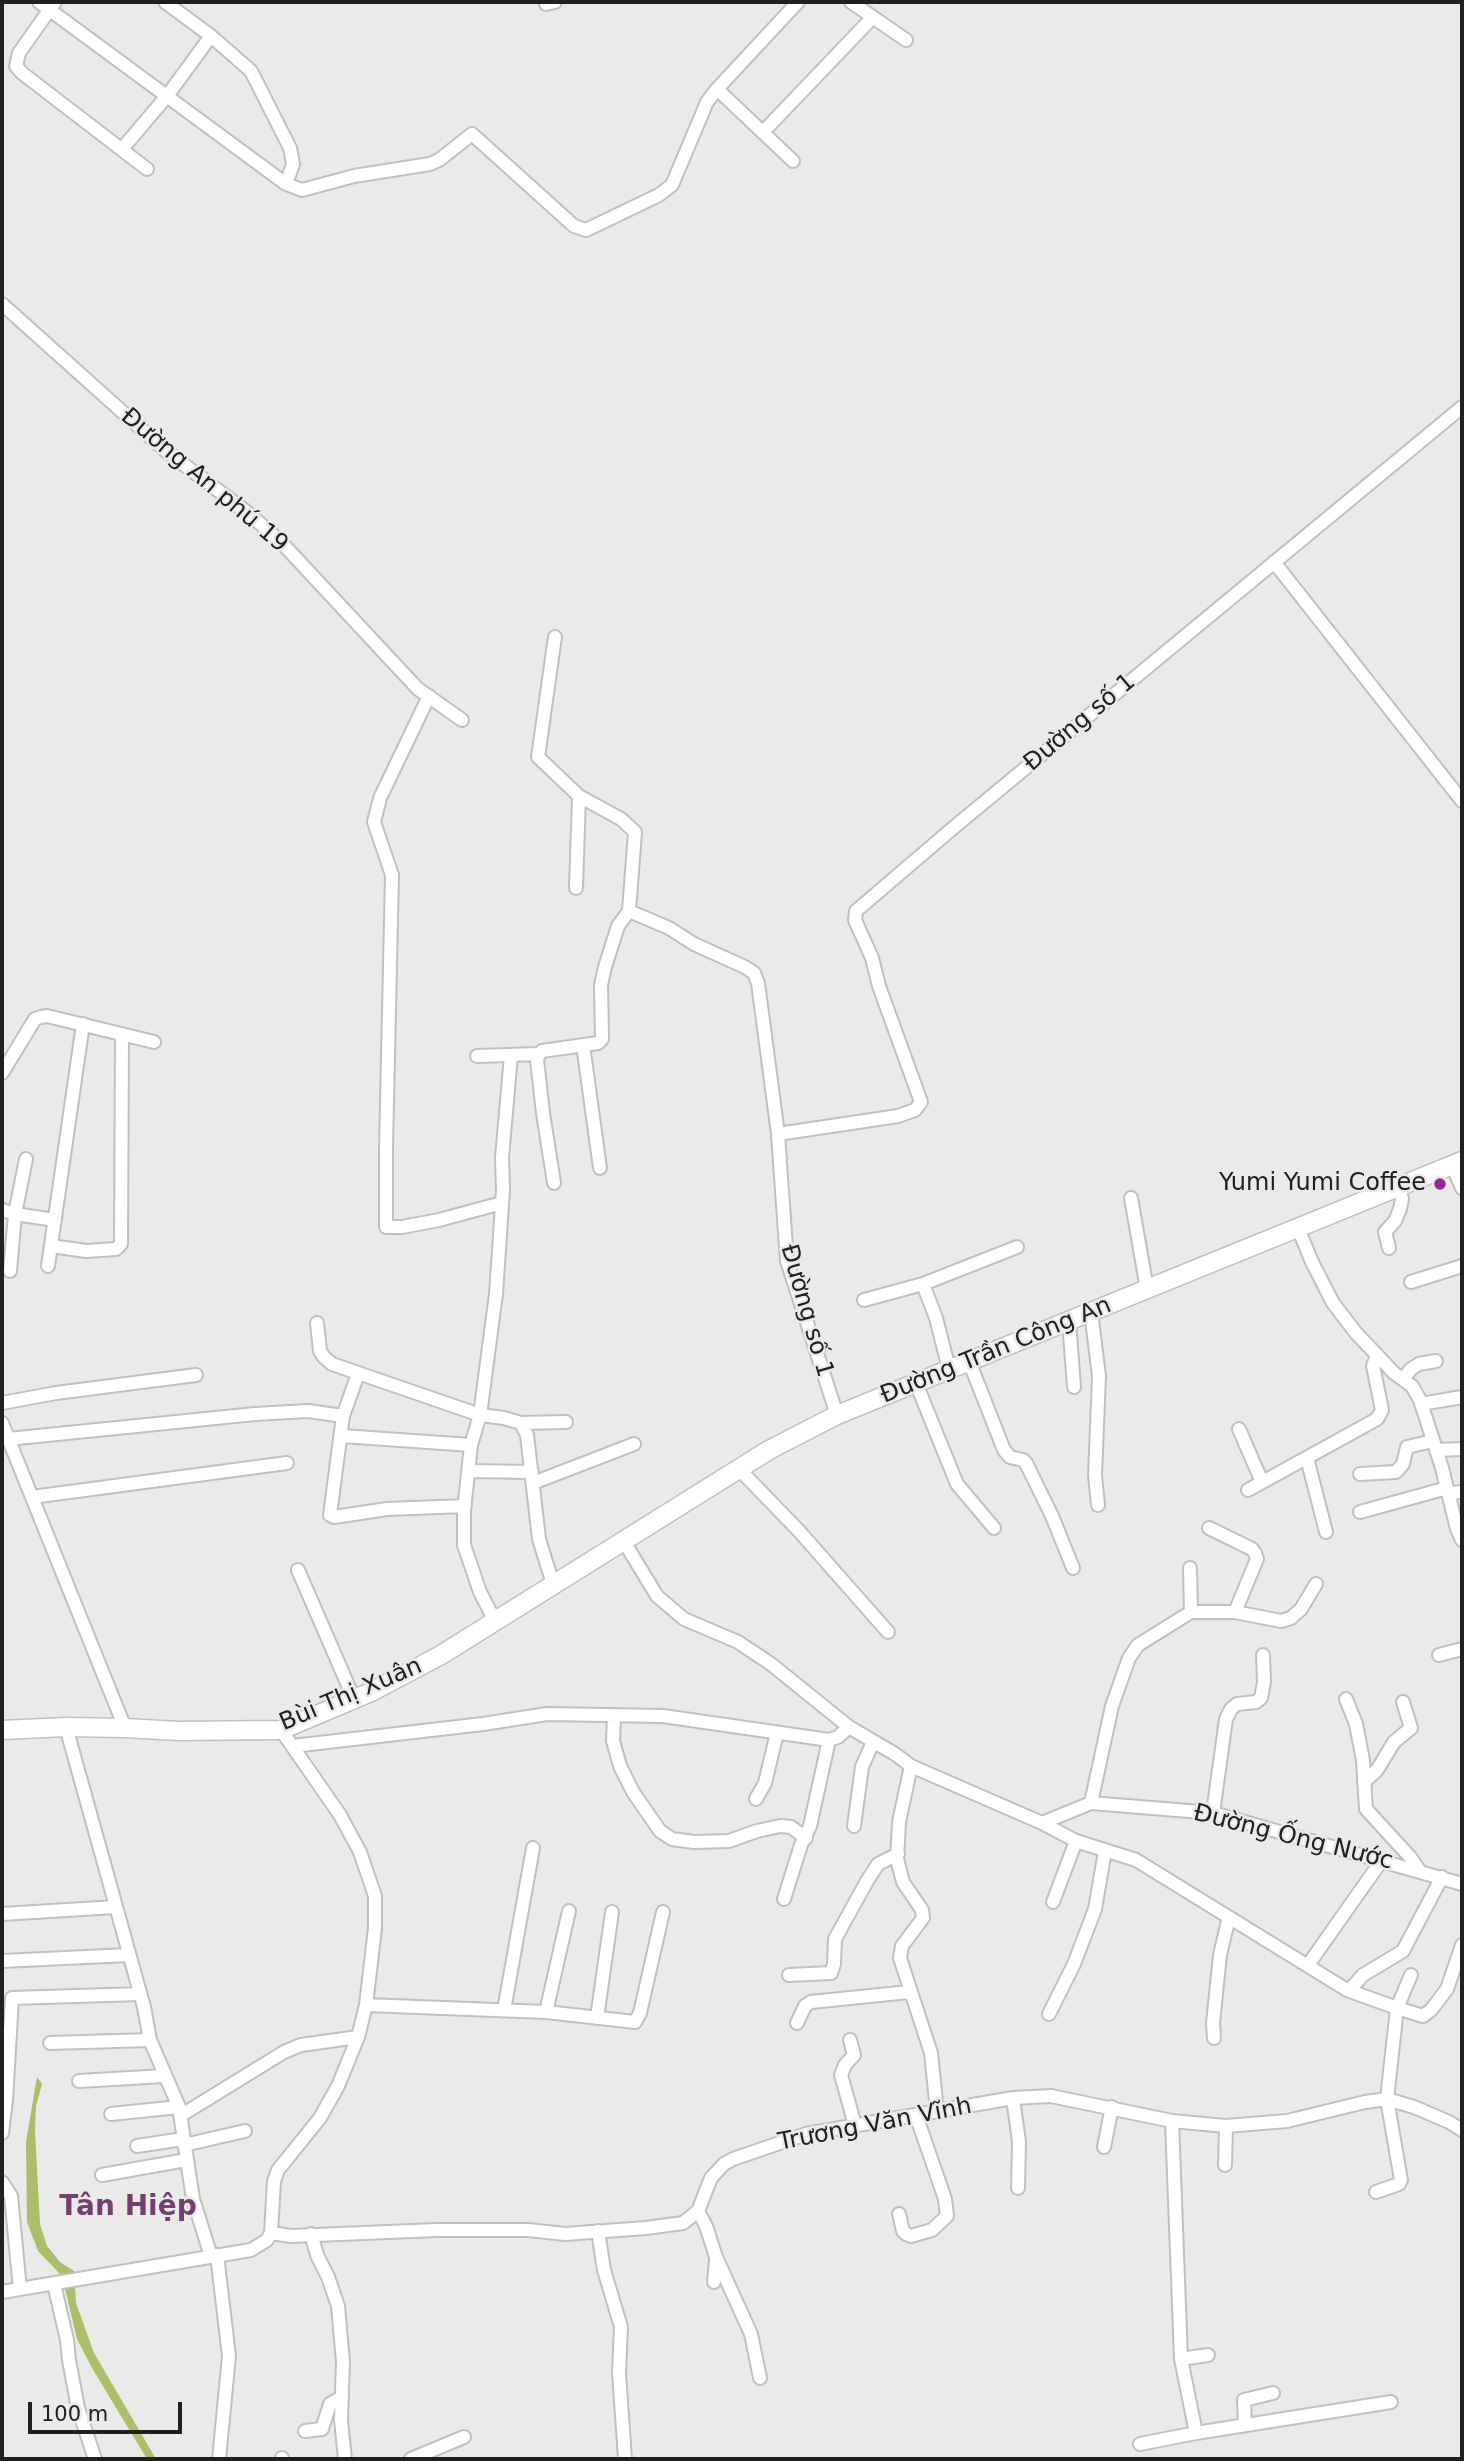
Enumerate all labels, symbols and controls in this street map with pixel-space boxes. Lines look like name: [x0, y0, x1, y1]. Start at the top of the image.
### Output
street label: Đường An phú 19: [114, 403, 294, 559]
street label: Đường số 1: [1018, 668, 1142, 778]
place label: Yumi Yumi Coffee: [1219, 1170, 1426, 1198]
marker: Yumi Yumi Coffee: [1432, 1176, 1448, 1192]
street label: Đường số 1: [773, 1241, 839, 1381]
street label: Đường Trần Công An: [876, 1292, 1116, 1410]
street label: Bùi Thị Xuân: [276, 1652, 426, 1738]
street label: Đường Ống Nước: [1190, 1799, 1396, 1877]
street label: Trương Văn Vĩnh: [776, 2092, 974, 2158]
district label: Tân Hiệp: [59, 2191, 197, 2225]
scale bar: [32, 2388, 186, 2432]
text: 100 m: [41, 2402, 108, 2426]

